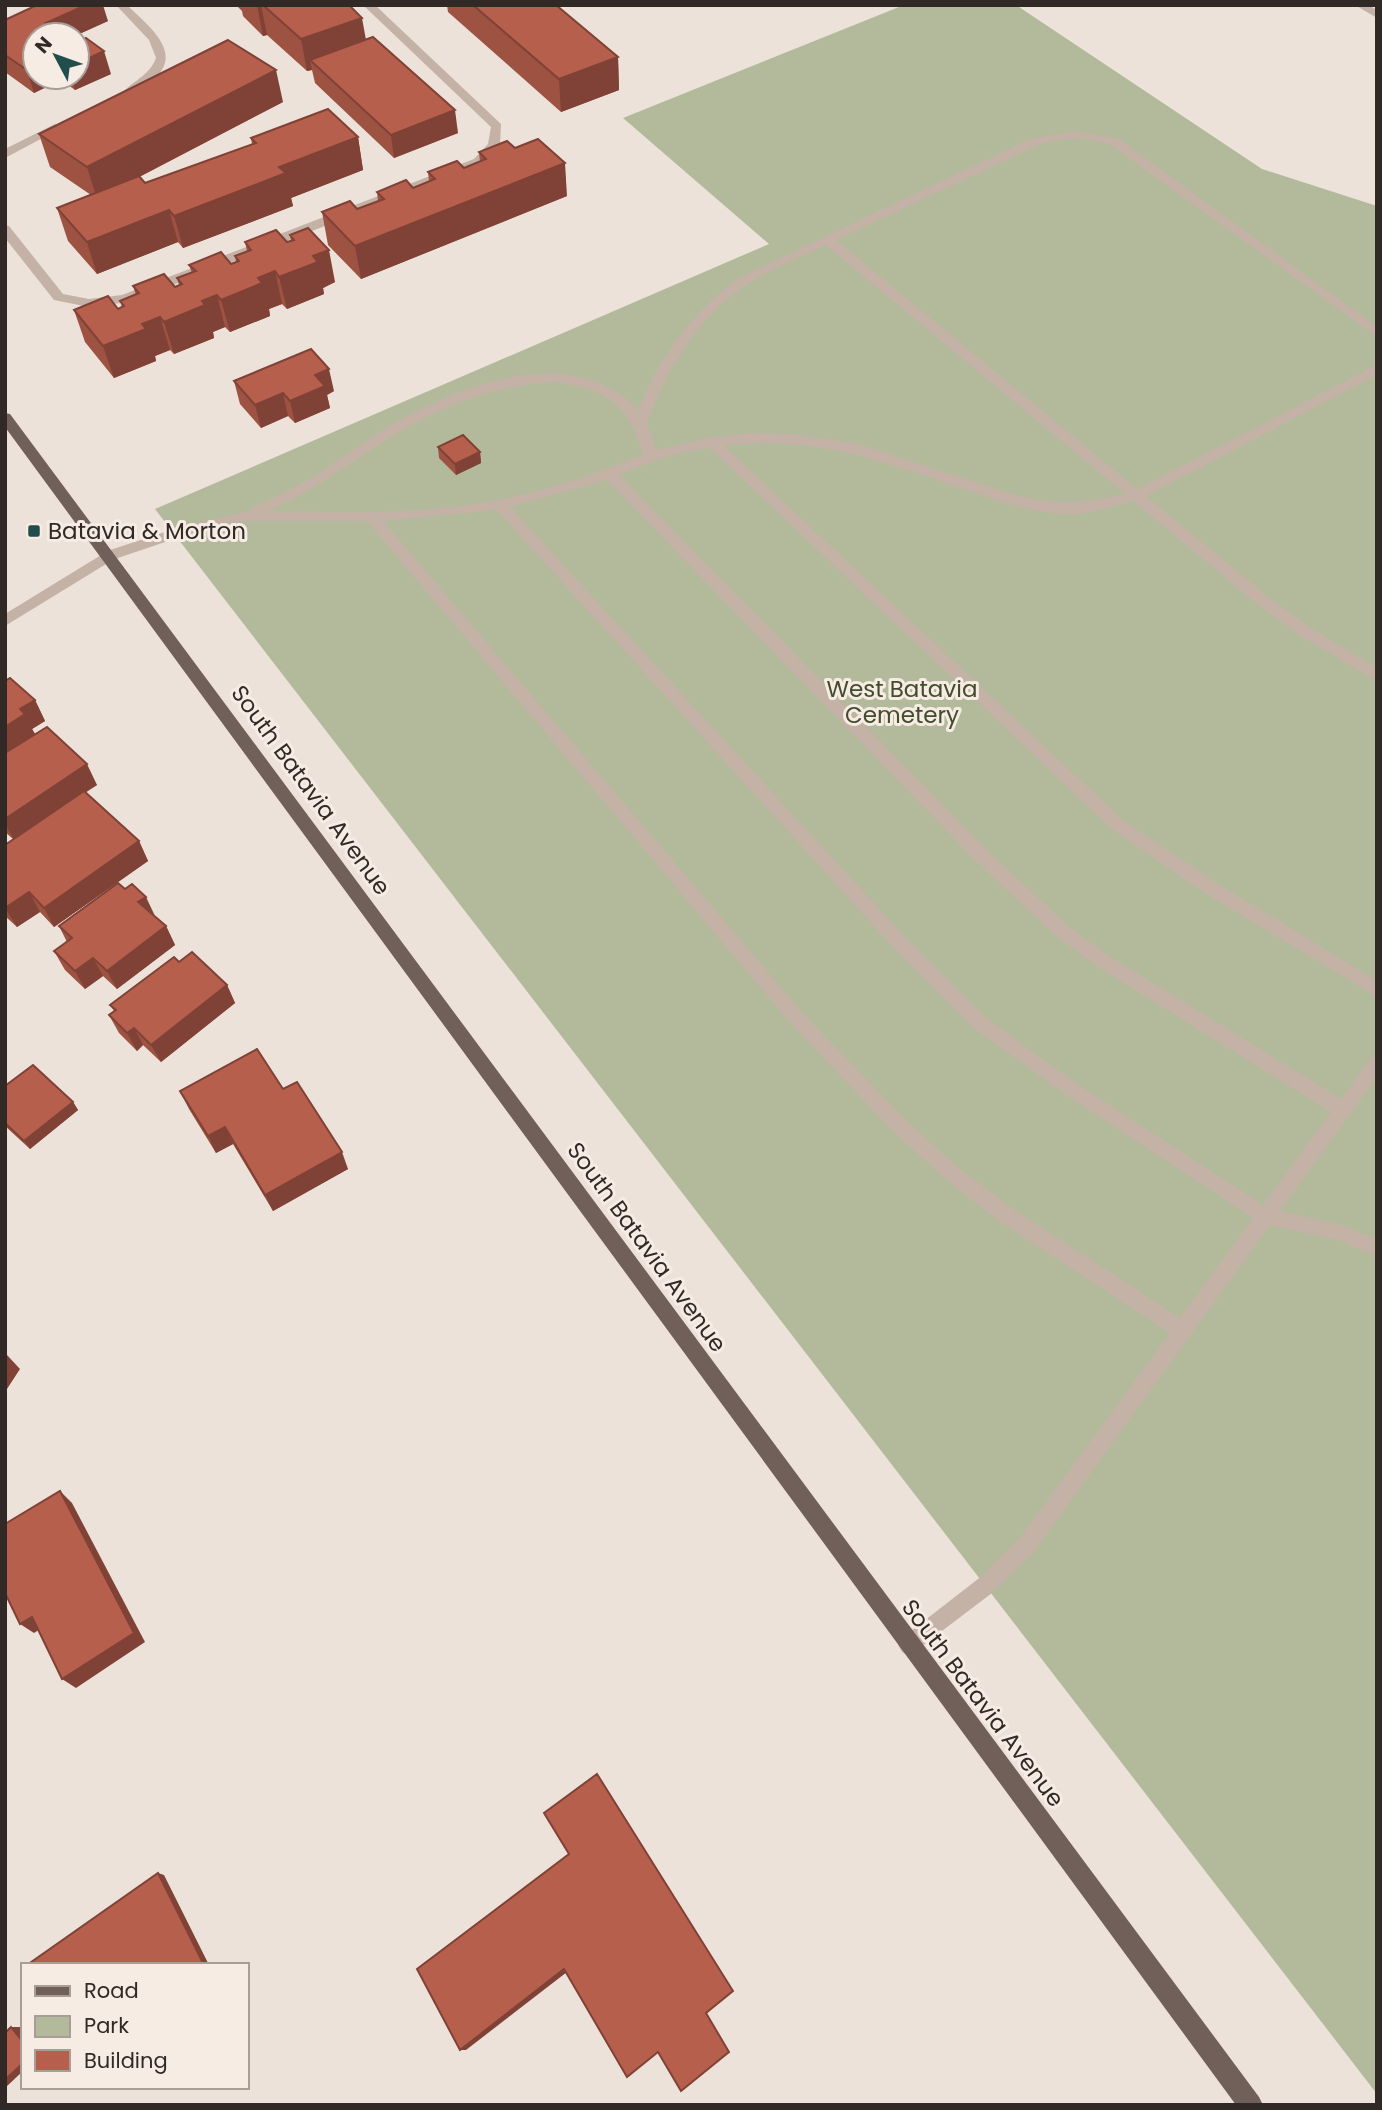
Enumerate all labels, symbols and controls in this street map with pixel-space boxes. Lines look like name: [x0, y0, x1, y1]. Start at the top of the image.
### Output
north arrow: [21, 21, 91, 91]
text: N: [29, 31, 58, 59]
place label: Batavia & Morton: [48, 515, 246, 547]
marker: Batavia & Morton: [26, 523, 42, 539]
park label: West Batavia Cemetery: [827, 673, 977, 731]
street label: South Batavia Avenue: [224, 679, 398, 901]
street label: South Batavia Avenue: [560, 1136, 734, 1358]
street label: South Batavia Avenue: [894, 1593, 1072, 1813]
legend: [21, 1963, 248, 2089]
text: Road: [84, 1976, 139, 2005]
text: Park: [84, 2011, 129, 2040]
text: Building: [84, 2046, 168, 2075]

